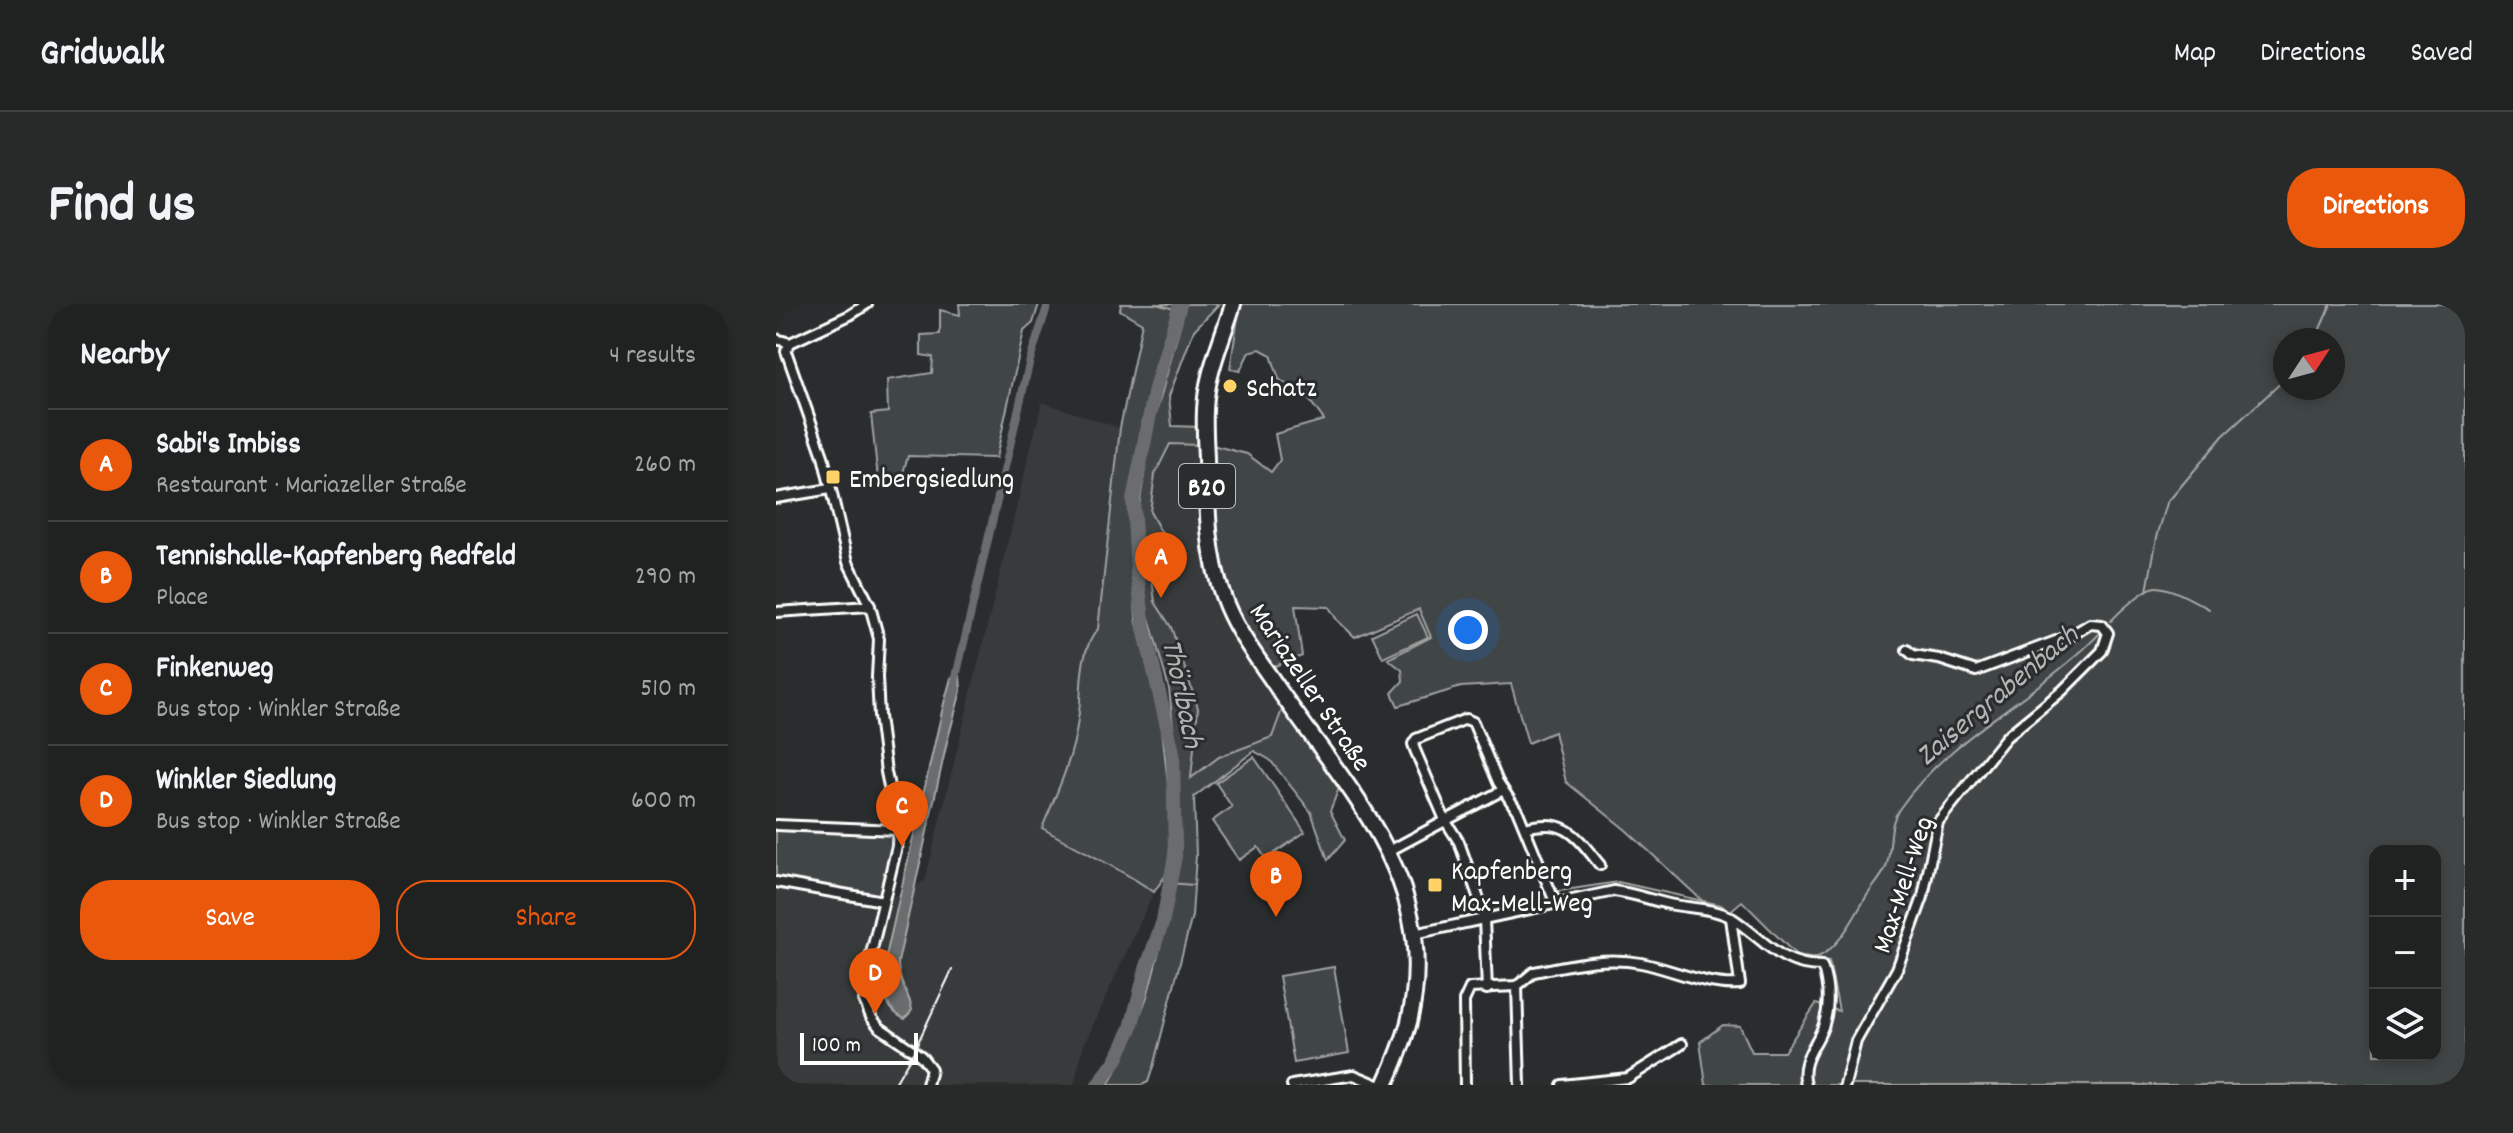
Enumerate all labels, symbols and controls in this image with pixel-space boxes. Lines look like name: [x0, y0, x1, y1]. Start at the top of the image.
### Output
text: Gridwalk: [40, 28, 165, 83]
text: Map: [2174, 35, 2216, 75]
text: Directions: [2260, 35, 2366, 75]
text: Saved: [2410, 35, 2473, 75]
text: Find us: [48, 168, 196, 248]
button: Directions: [2287, 168, 2465, 248]
north arrow: [2273, 328, 2345, 400]
text: Nearby: [80, 332, 169, 381]
text: 4 results: [609, 338, 696, 375]
place label: Schatz: [1246, 371, 1317, 411]
marker: Schatz: [1221, 377, 1239, 395]
text: Sabi's Imbiss: [156, 425, 301, 468]
text: A: [99, 447, 113, 484]
text: 260 m: [634, 447, 696, 484]
place label: Embergsiedlung: [849, 462, 1014, 502]
road number: B20: [1179, 464, 1235, 508]
text: Restaurant · Mariazeller Straße: [156, 468, 467, 505]
marker: Embergsiedlung: [824, 468, 842, 486]
pin: A: [1135, 532, 1187, 598]
text: Tennishalle-Kapfenberg Redfeld: [156, 537, 516, 580]
text: B: [100, 559, 112, 596]
text: 290 m: [635, 559, 696, 596]
text: Place: [156, 580, 208, 617]
street label: Mariazeller Straße: [1237, 597, 1379, 781]
your location: [1448, 610, 1488, 650]
water label: Zaisergrabenbach: [1908, 616, 2091, 779]
water label: Thörlbach: [1147, 636, 1212, 754]
text: Finkenweg: [156, 649, 274, 692]
text: C: [100, 671, 112, 708]
text: 510 m: [640, 671, 696, 708]
text: Bus stop · Winkler Straße: [156, 692, 401, 729]
text: Winkler Siedlung: [156, 761, 336, 804]
pin: C: [876, 781, 928, 847]
text: D: [99, 783, 113, 820]
text: 600 m: [631, 783, 696, 820]
text: Bus stop · Winkler Straße: [156, 804, 401, 841]
street label: Max-Mell-Weg: [1865, 812, 1947, 959]
map controls: [2369, 845, 2441, 1061]
button: +: [2369, 845, 2441, 917]
pin: B: [1250, 851, 1302, 917]
place label: Kapfenberg Max-Mell-Weg: [1451, 854, 1593, 926]
marker: Kapfenberg Max-Mell-Weg: [1426, 876, 1444, 894]
button: Save: [80, 880, 380, 960]
button: Share: [396, 880, 696, 960]
button: −: [2369, 917, 2441, 989]
pin: D: [849, 948, 901, 1014]
button: layers: [2369, 989, 2441, 1061]
scale bar: [800, 1029, 918, 1065]
text: 100 m: [812, 1031, 861, 1062]

